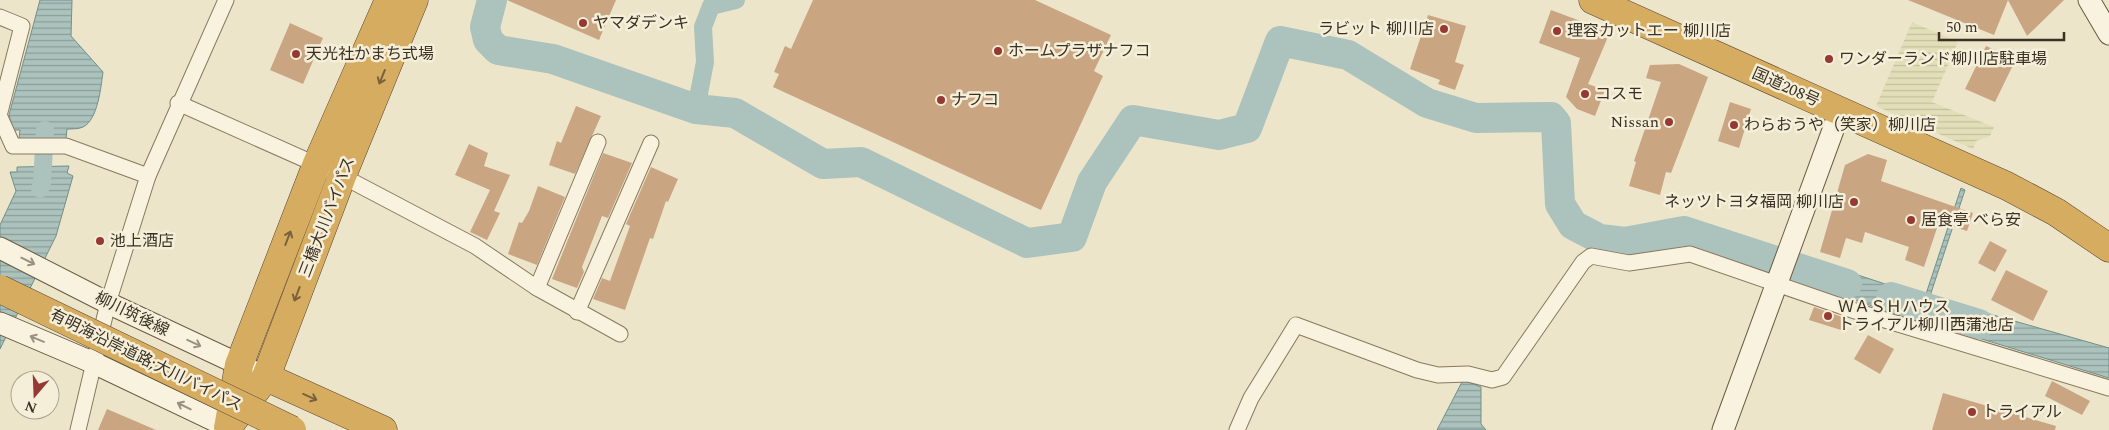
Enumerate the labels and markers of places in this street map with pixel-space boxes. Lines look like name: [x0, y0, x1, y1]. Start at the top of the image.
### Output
place label: ヤマダデンキ: [593, 11, 689, 35]
marker: ヤマダデンキ: [577, 17, 589, 29]
place label: ラビット 柳川店: [1318, 17, 1434, 41]
place label: 理容カットエー 柳川店: [1567, 19, 1731, 43]
marker: ラビット 柳川店: [1438, 23, 1450, 35]
marker: 理容カットエー 柳川店: [1551, 25, 1563, 37]
place label: ホームプラザナフコ: [1008, 39, 1151, 63]
place label: 天光社かまち式場: [306, 42, 434, 66]
marker: ホームプラザナフコ: [992, 45, 1004, 57]
place label: ワンダーランド柳川店駐車場: [1839, 47, 2047, 71]
marker: 天光社かまち式場: [290, 48, 302, 60]
marker: ワンダーランド柳川店駐車場: [1823, 53, 1835, 65]
place label: コスモ: [1595, 82, 1643, 106]
place label: ナフコ: [951, 88, 999, 112]
marker: コスモ: [1579, 88, 1591, 100]
marker: ナフコ: [935, 94, 947, 106]
place label: Nissan: [1610, 110, 1659, 134]
place label: わらおうや（笑家）柳川店: [1744, 113, 1936, 137]
marker: Nissan: [1663, 116, 1675, 128]
marker: わらおうや（笑家）柳川店: [1728, 119, 1740, 131]
place label: ネッツトヨタ福岡 柳川店: [1664, 190, 1844, 214]
marker: ネッツトヨタ福岡 柳川店: [1848, 196, 1860, 208]
place label: 居食亭 べら安: [1921, 208, 2021, 232]
marker: 居食亭 べら安: [1905, 214, 1917, 226]
place label: 池上酒店: [110, 229, 174, 253]
marker: 池上酒店: [94, 235, 106, 247]
place label: ＷＡＳＨハウス トライアル柳川西蒲池店: [1838, 295, 2014, 337]
marker: ＷＡＳＨハウス トライアル柳川西蒲池店: [1822, 310, 1834, 322]
place label: トライアル: [1982, 400, 2062, 424]
marker: トライアル: [1966, 406, 1978, 418]

